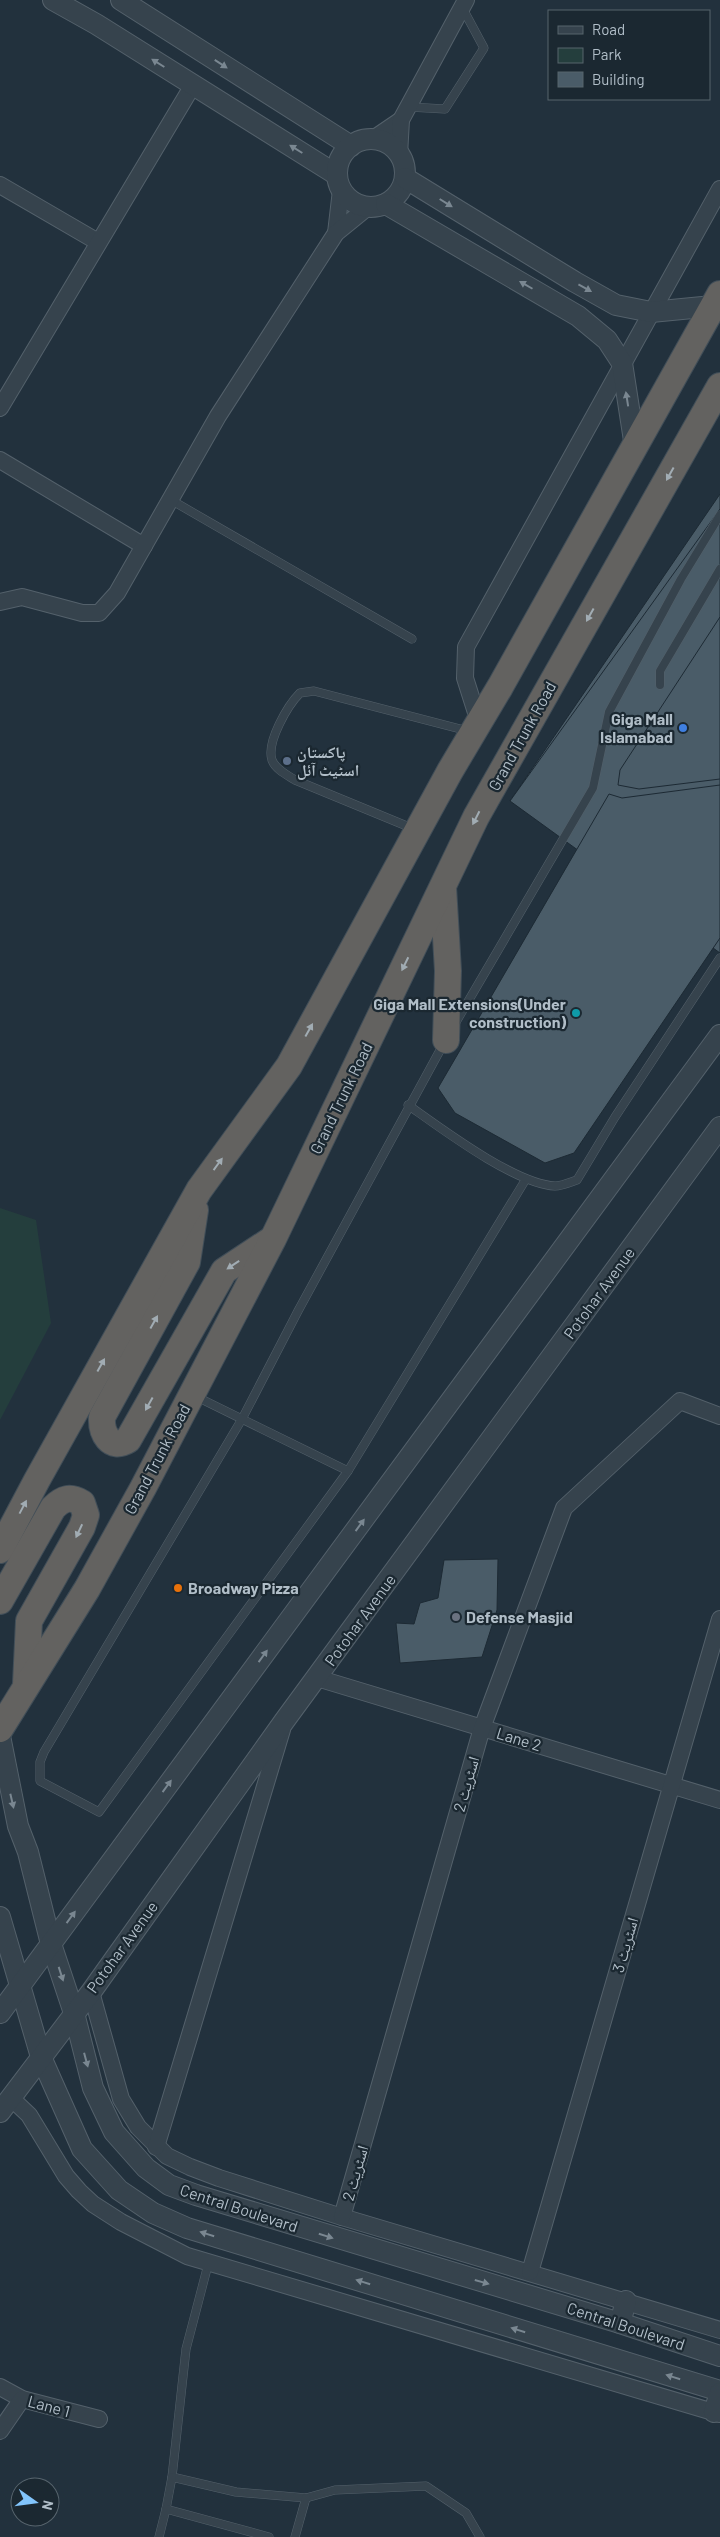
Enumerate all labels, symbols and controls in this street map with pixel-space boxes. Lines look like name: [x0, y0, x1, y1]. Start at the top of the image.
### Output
legend: [548, 10, 710, 100]
text: Road: [592, 20, 625, 38]
text: Park: [592, 45, 622, 63]
one-way arrow: [151, 58, 164, 68]
one-way arrow: [215, 59, 228, 69]
text: Building: [592, 70, 645, 88]
one-way arrow: [289, 144, 302, 154]
one-way arrow: [440, 199, 453, 208]
one-way arrow: [518, 281, 533, 289]
one-way arrow: [577, 284, 592, 292]
one-way arrow: [623, 391, 631, 407]
one-way arrow: [666, 466, 674, 481]
one-way arrow: [586, 608, 594, 622]
street label: Grand Trunk Road: [484, 678, 559, 794]
place label: Giga Mall Islamabad: [600, 709, 673, 746]
marker: Giga Mall Islamabad: [677, 722, 689, 734]
place label: پاکستان اسٹیٹ آئل: [297, 742, 359, 780]
marker: پاکستان اسٹیٹ آئل: [281, 755, 293, 767]
one-way arrow: [472, 810, 480, 825]
one-way arrow: [401, 957, 409, 971]
place label: Giga Mall Extensions(Under construction): [373, 994, 566, 1031]
marker: Giga Mall Extensions(Under construction): [570, 1007, 582, 1019]
one-way arrow: [304, 1023, 313, 1036]
street label: Grand Trunk Road: [305, 1039, 376, 1157]
one-way arrow: [212, 1158, 223, 1171]
street label: Potohar Avenue: [559, 1243, 638, 1342]
one-way arrow: [226, 1261, 239, 1270]
one-way arrow: [150, 1314, 158, 1329]
one-way arrow: [97, 1358, 105, 1372]
one-way arrow: [145, 1396, 153, 1411]
street label: Grand Trunk Road: [120, 1400, 194, 1517]
one-way arrow: [18, 1500, 27, 1514]
one-way arrow: [354, 1519, 365, 1532]
one-way arrow: [75, 1524, 83, 1538]
street label: Potohar Avenue: [320, 1570, 399, 1669]
place label: Broadway Pizza: [188, 1578, 299, 1597]
marker: Broadway Pizza: [172, 1582, 184, 1594]
place label: Defense Masjid: [466, 1607, 573, 1626]
marker: Defense Masjid: [450, 1611, 462, 1623]
one-way arrow: [258, 1649, 268, 1663]
street label: Lane 2: [494, 1723, 544, 1754]
street label: اسٹریٹ 2: [449, 1754, 483, 1814]
one-way arrow: [162, 1780, 172, 1793]
one-way arrow: [8, 1793, 16, 1808]
street label: Potohar Avenue: [82, 1897, 161, 1996]
one-way arrow: [65, 1911, 76, 1924]
street label: اسٹریٹ 3: [608, 1915, 642, 1975]
one-way arrow: [58, 1966, 65, 1981]
one-way arrow: [82, 2052, 90, 2067]
street label: اسٹریٹ 2: [338, 2143, 372, 2203]
street label: Central Boulevard: [178, 2179, 301, 2236]
one-way arrow: [200, 2230, 215, 2238]
one-way arrow: [319, 2232, 334, 2240]
one-way arrow: [355, 2278, 370, 2285]
one-way arrow: [475, 2278, 490, 2286]
street label: Central Boulevard: [565, 2297, 688, 2354]
one-way arrow: [510, 2325, 525, 2333]
one-way arrow: [666, 2373, 681, 2381]
street label: Lane 1: [26, 2391, 72, 2420]
north arrow: [10, 2477, 60, 2527]
text: N: [39, 2499, 57, 2512]

